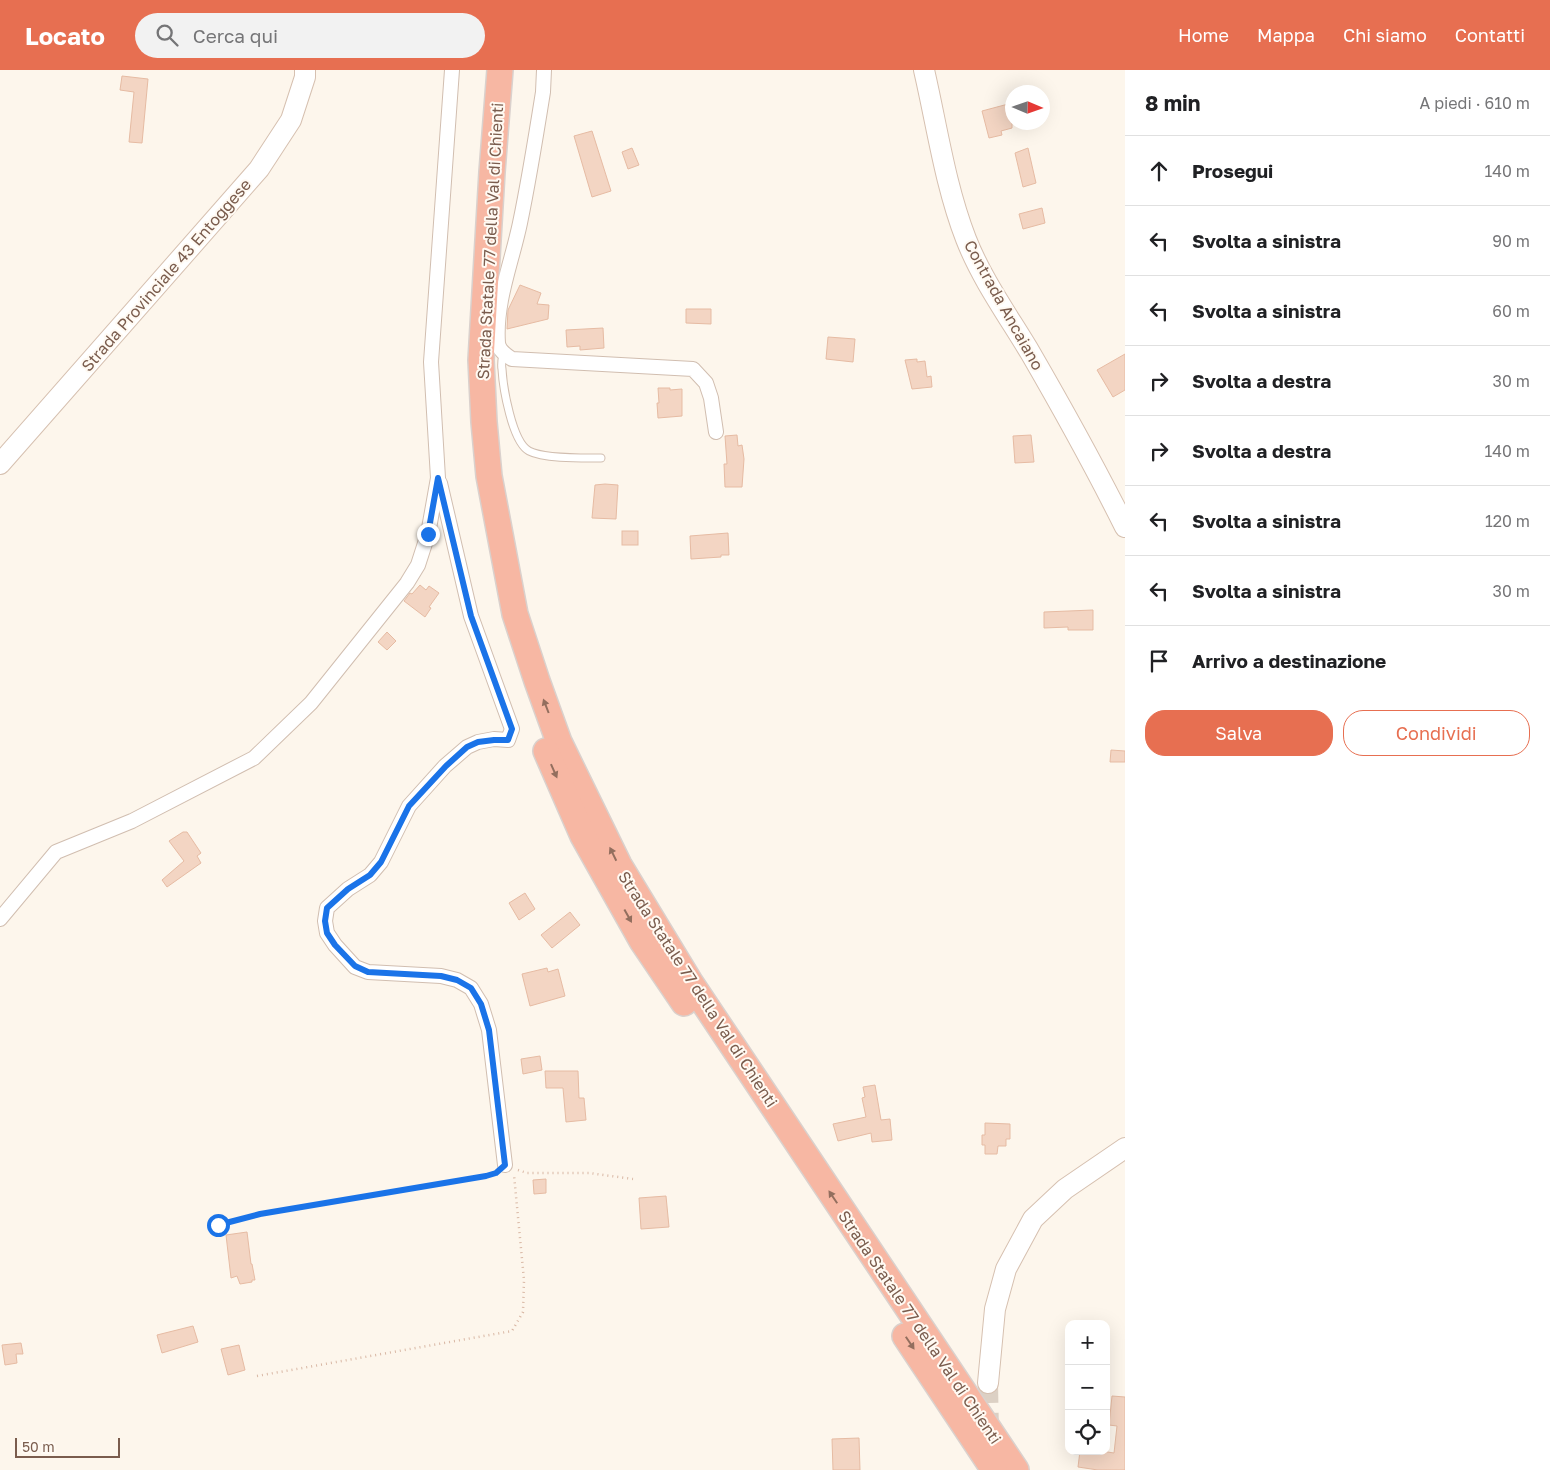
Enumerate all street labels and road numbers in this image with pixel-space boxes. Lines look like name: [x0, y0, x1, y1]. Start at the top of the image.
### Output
street label: Strada Statale 77 della Val di Chienti: [473, 102, 507, 380]
street label: Strada Provinciale 43 Entoggese: [77, 175, 255, 375]
street label: Contrada Ancaiano: [960, 236, 1048, 374]
street label: Strada Statale 77 della Val di Chienti: [614, 867, 782, 1111]
street label: Strada Statale 77 della Val di Chienti: [834, 1206, 1006, 1448]

